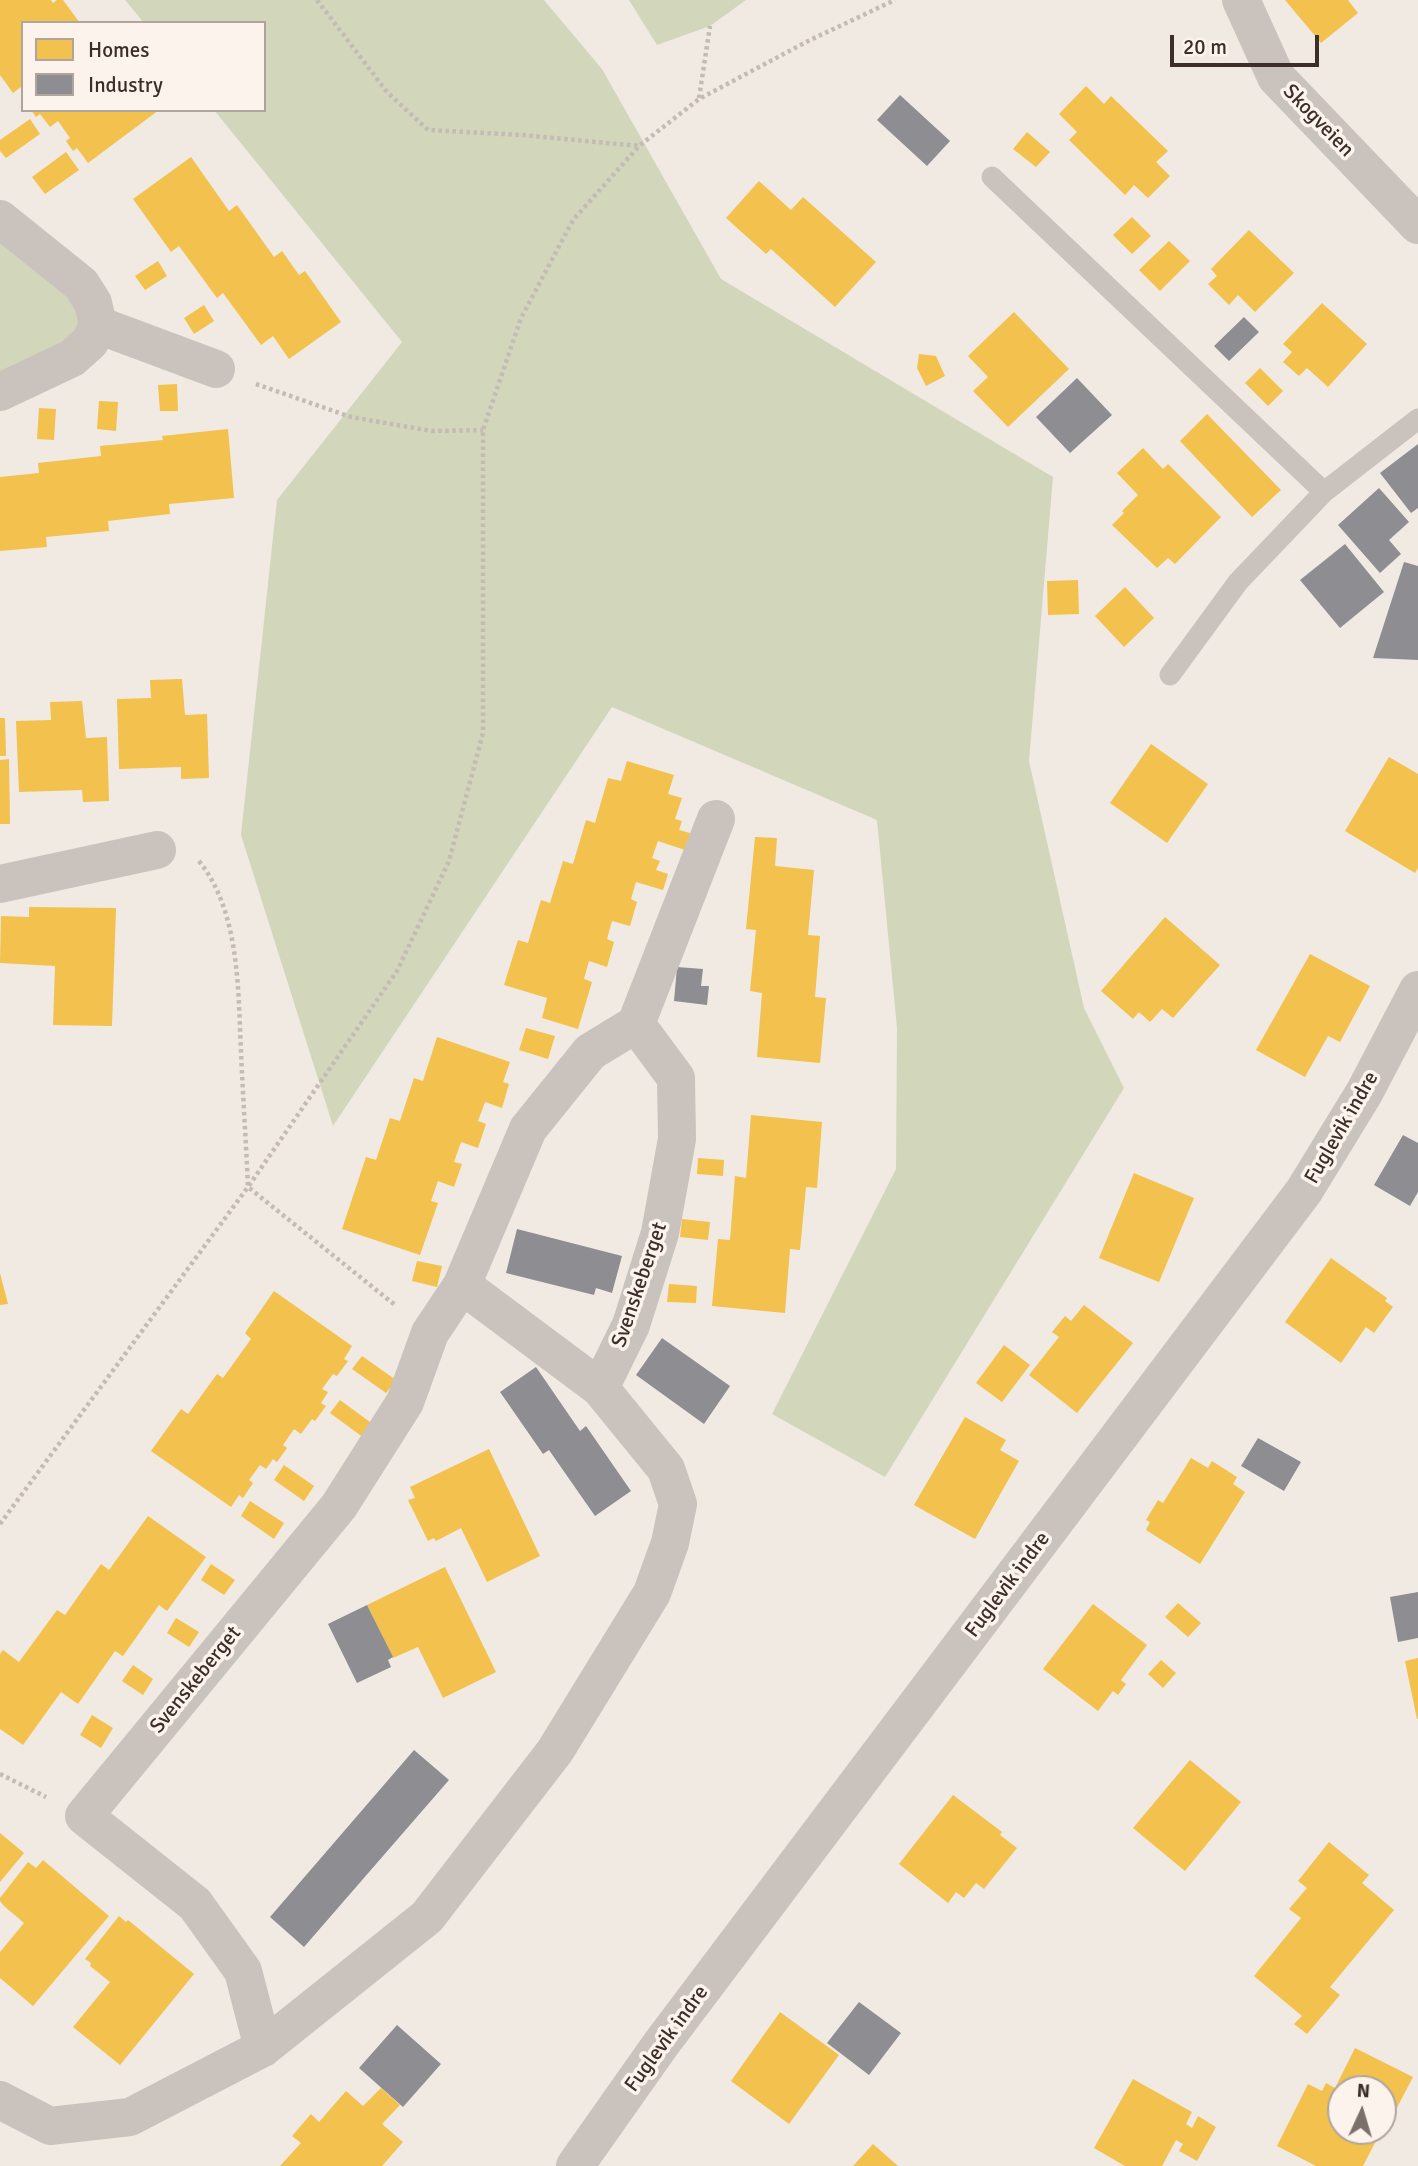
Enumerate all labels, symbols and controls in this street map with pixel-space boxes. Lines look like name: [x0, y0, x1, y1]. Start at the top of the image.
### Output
legend: [21, 21, 266, 112]
scale bar: [1173, 21, 1322, 65]
text: 20 m: [1183, 34, 1227, 60]
text: Homes: [88, 37, 150, 63]
text: Industry: [88, 72, 163, 98]
street label: Skogveien: [1277, 79, 1359, 163]
street label: Fuglevik indre: [1300, 1067, 1384, 1189]
street label: Svenskeberget: [607, 1219, 673, 1351]
street label: Fuglevik indre: [960, 1527, 1056, 1643]
street label: Svenskeberget: [145, 1621, 247, 1739]
street label: Fuglevik indre: [620, 1981, 714, 2097]
north arrow: [1327, 2075, 1397, 2145]
text: N: [1356, 2079, 1371, 2103]

